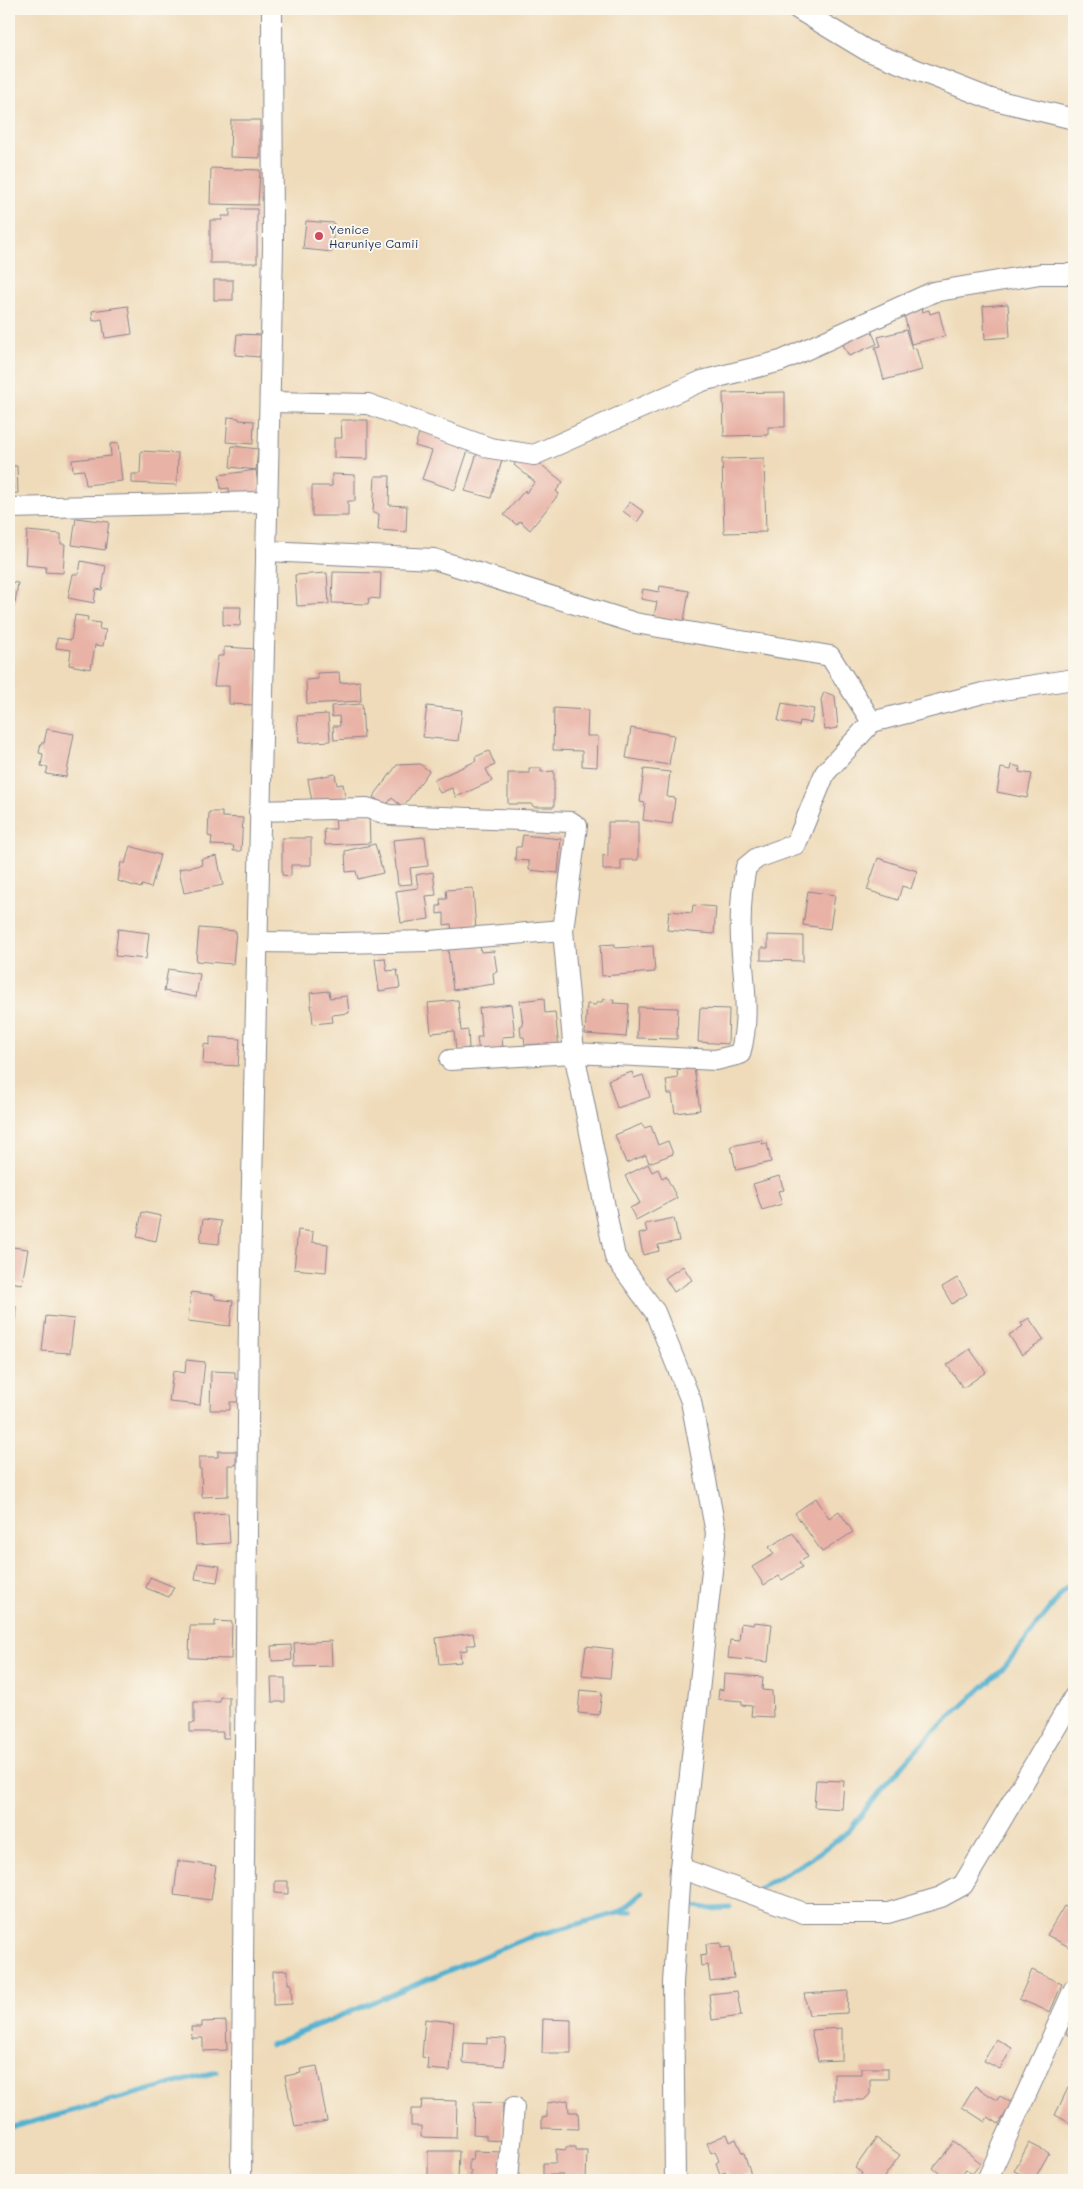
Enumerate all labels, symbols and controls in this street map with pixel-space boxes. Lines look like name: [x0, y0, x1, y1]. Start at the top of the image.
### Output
place label: Yenice Haruniye Camii: [329, 221, 418, 251]
marker: Yenice Haruniye Camii: [313, 230, 325, 242]

